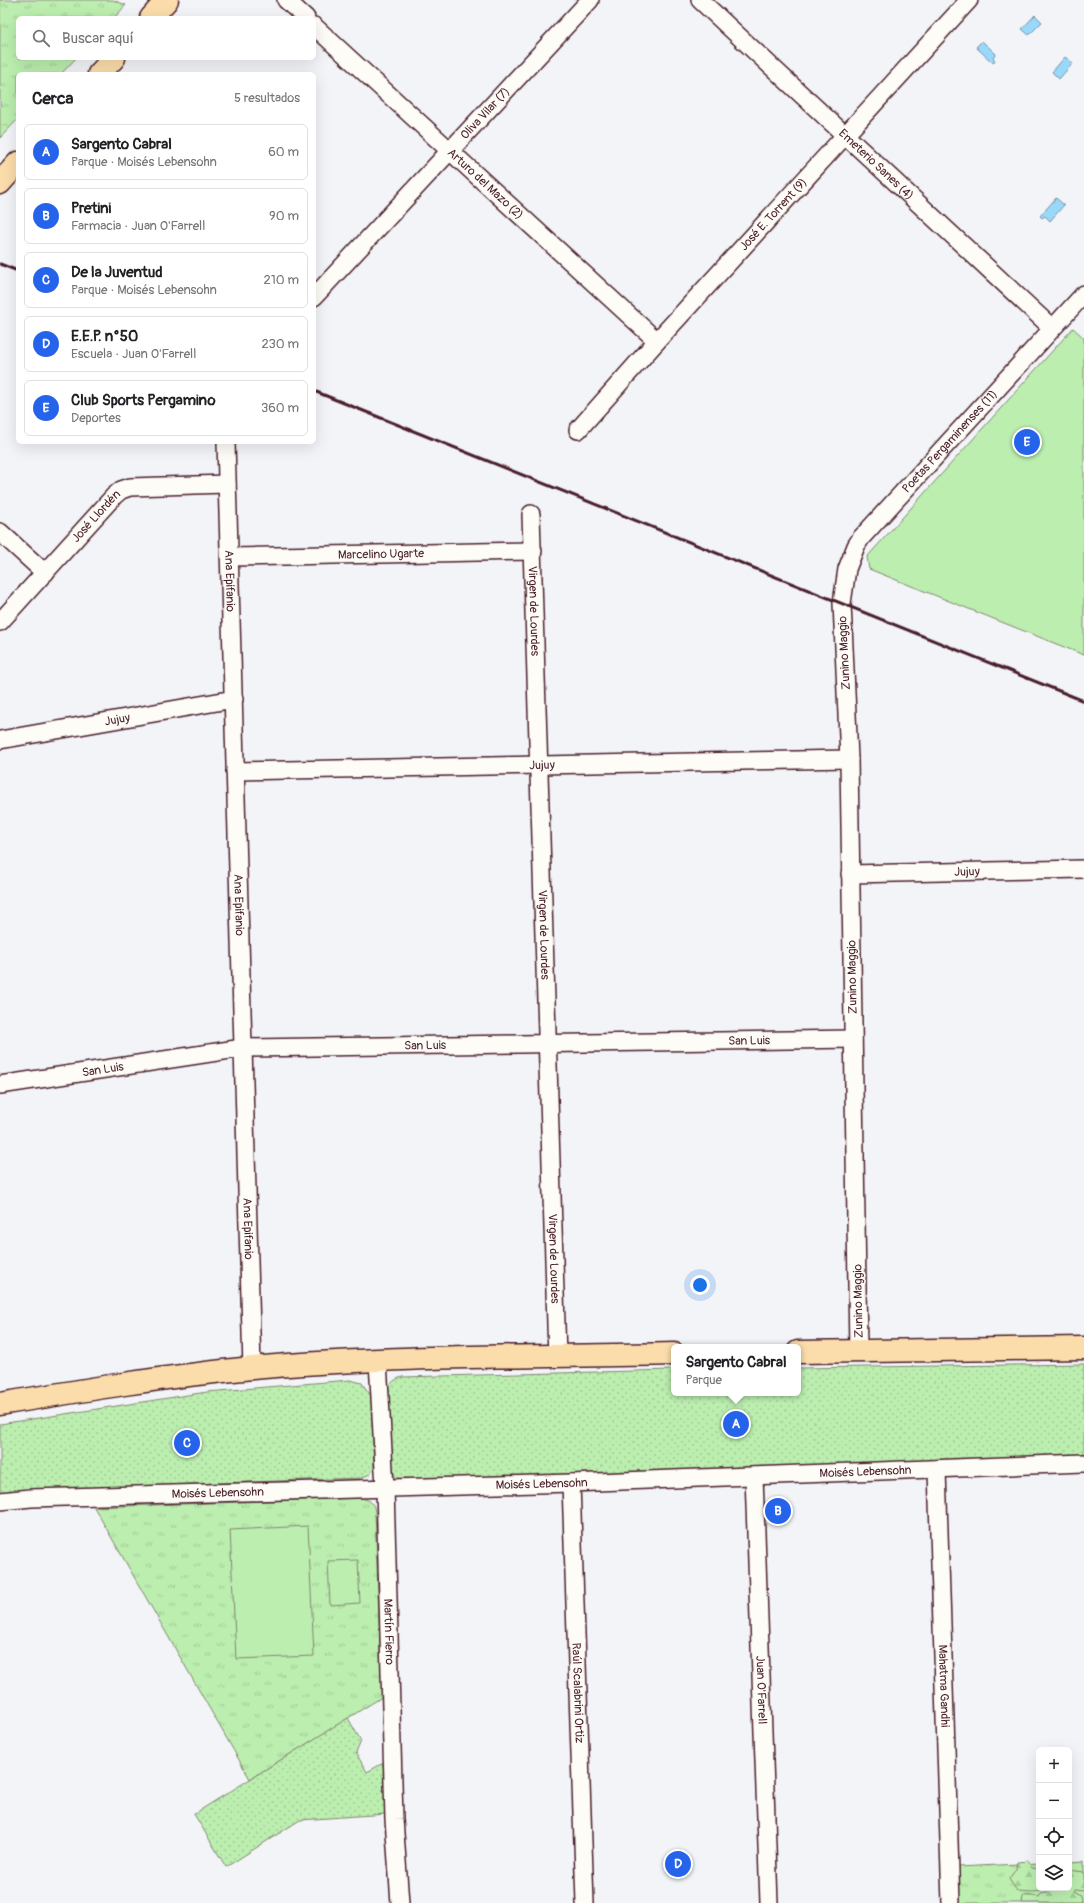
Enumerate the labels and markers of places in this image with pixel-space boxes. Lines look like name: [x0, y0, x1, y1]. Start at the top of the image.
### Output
pin: E: [1014, 427, 1040, 457]
pin: A: [723, 1409, 749, 1439]
pin: C: [174, 1428, 200, 1458]
pin: B: [765, 1496, 791, 1526]
pin: D: [665, 1849, 691, 1879]

